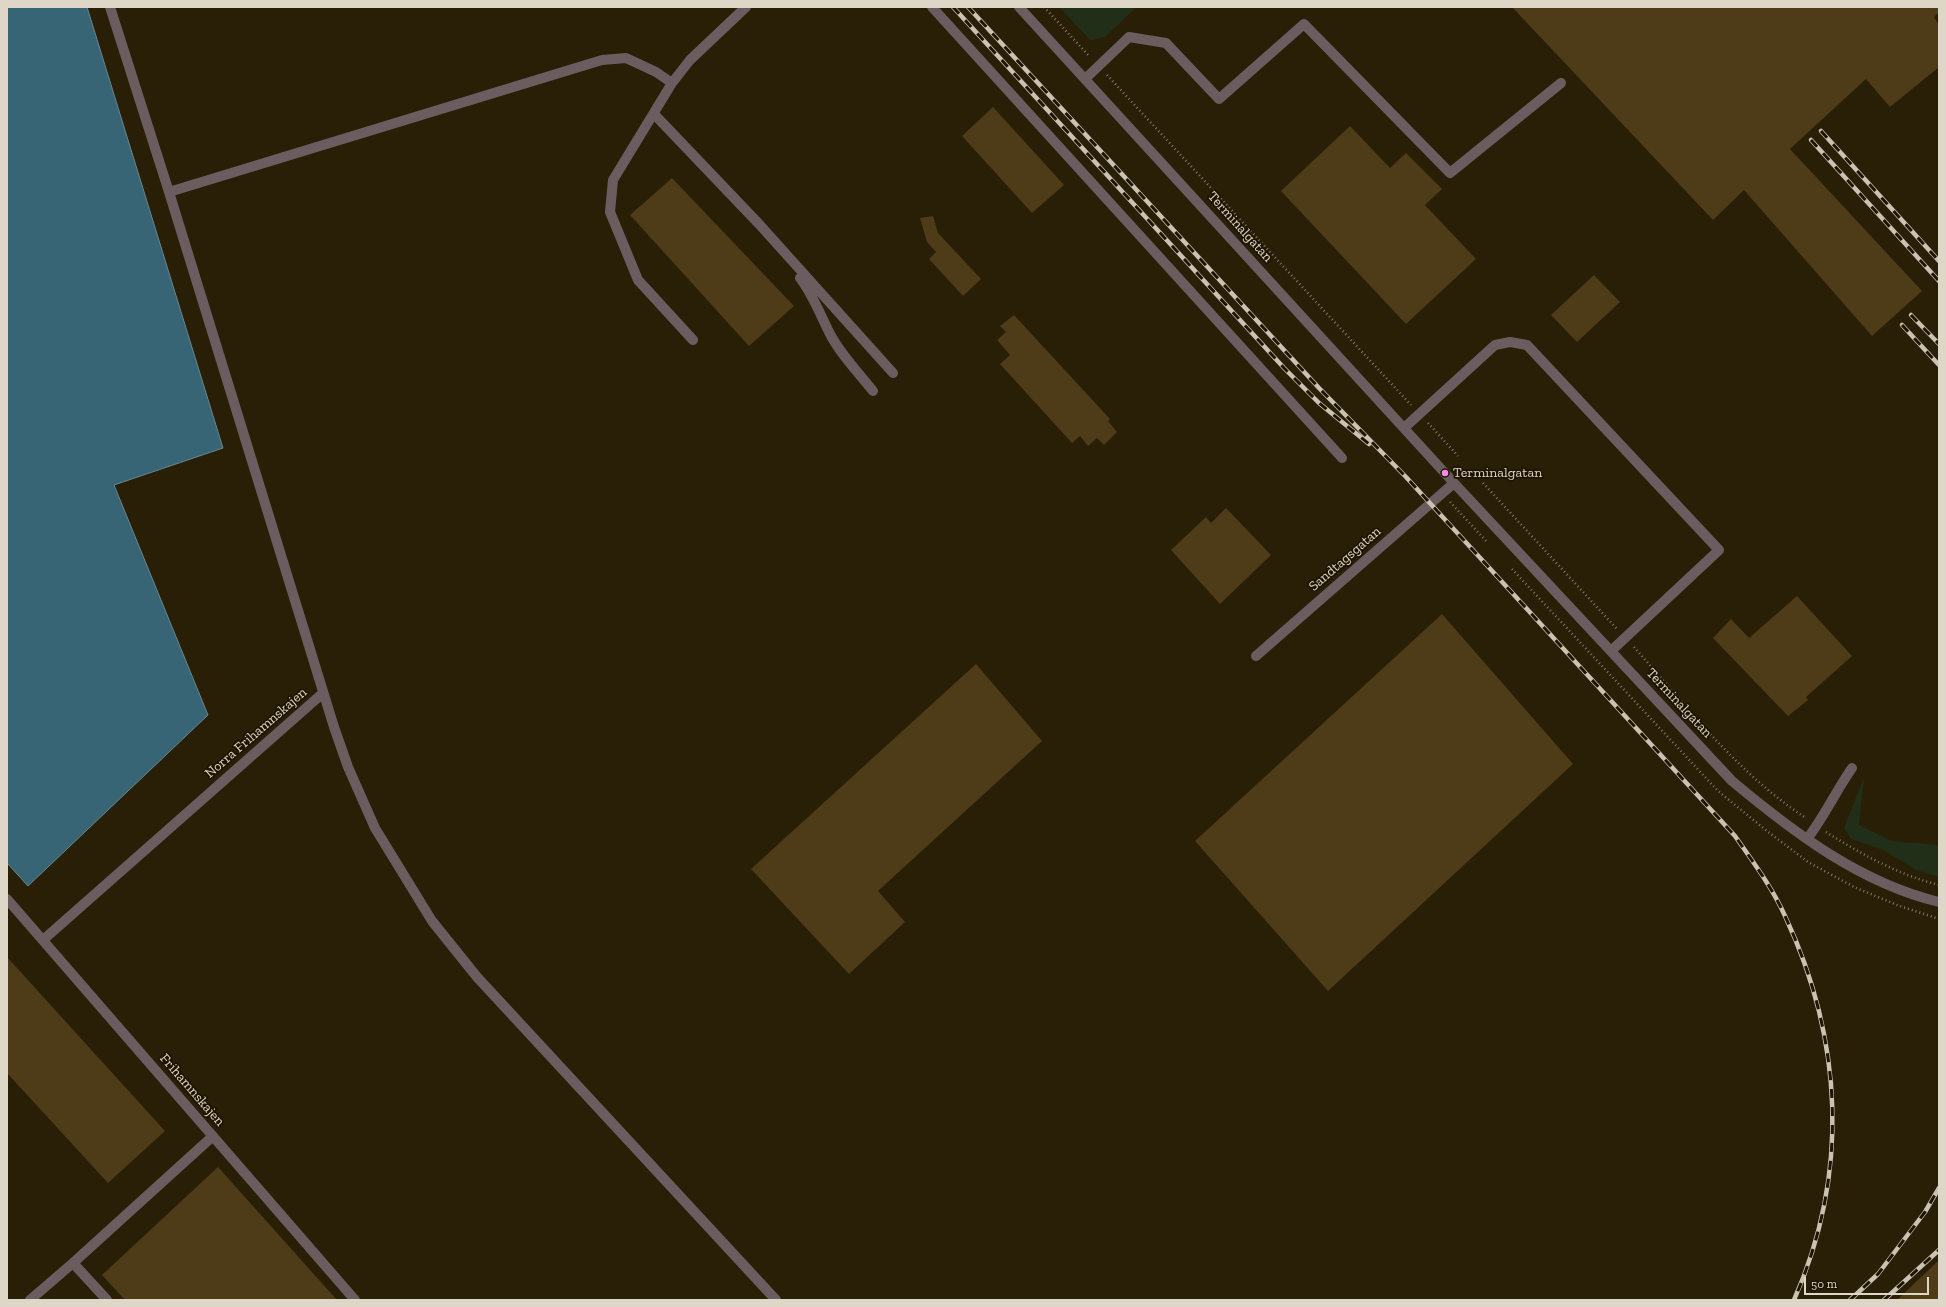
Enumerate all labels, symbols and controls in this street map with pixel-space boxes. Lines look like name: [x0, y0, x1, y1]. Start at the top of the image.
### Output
street label: Terminalgatan: [1204, 188, 1276, 266]
place label: Terminalgatan: [1453, 465, 1542, 481]
marker: Terminalgatan: [1440, 468, 1450, 478]
street label: Sandtagsgatan: [1305, 523, 1385, 595]
street label: Terminalgatan: [1642, 665, 1716, 741]
street label: Norra Frihamnskajen: [202, 684, 310, 782]
street label: Frihamnskajen: [156, 1050, 228, 1130]
scale bar: [1806, 1269, 1931, 1295]
text: 50 m: [1811, 1277, 1837, 1291]

